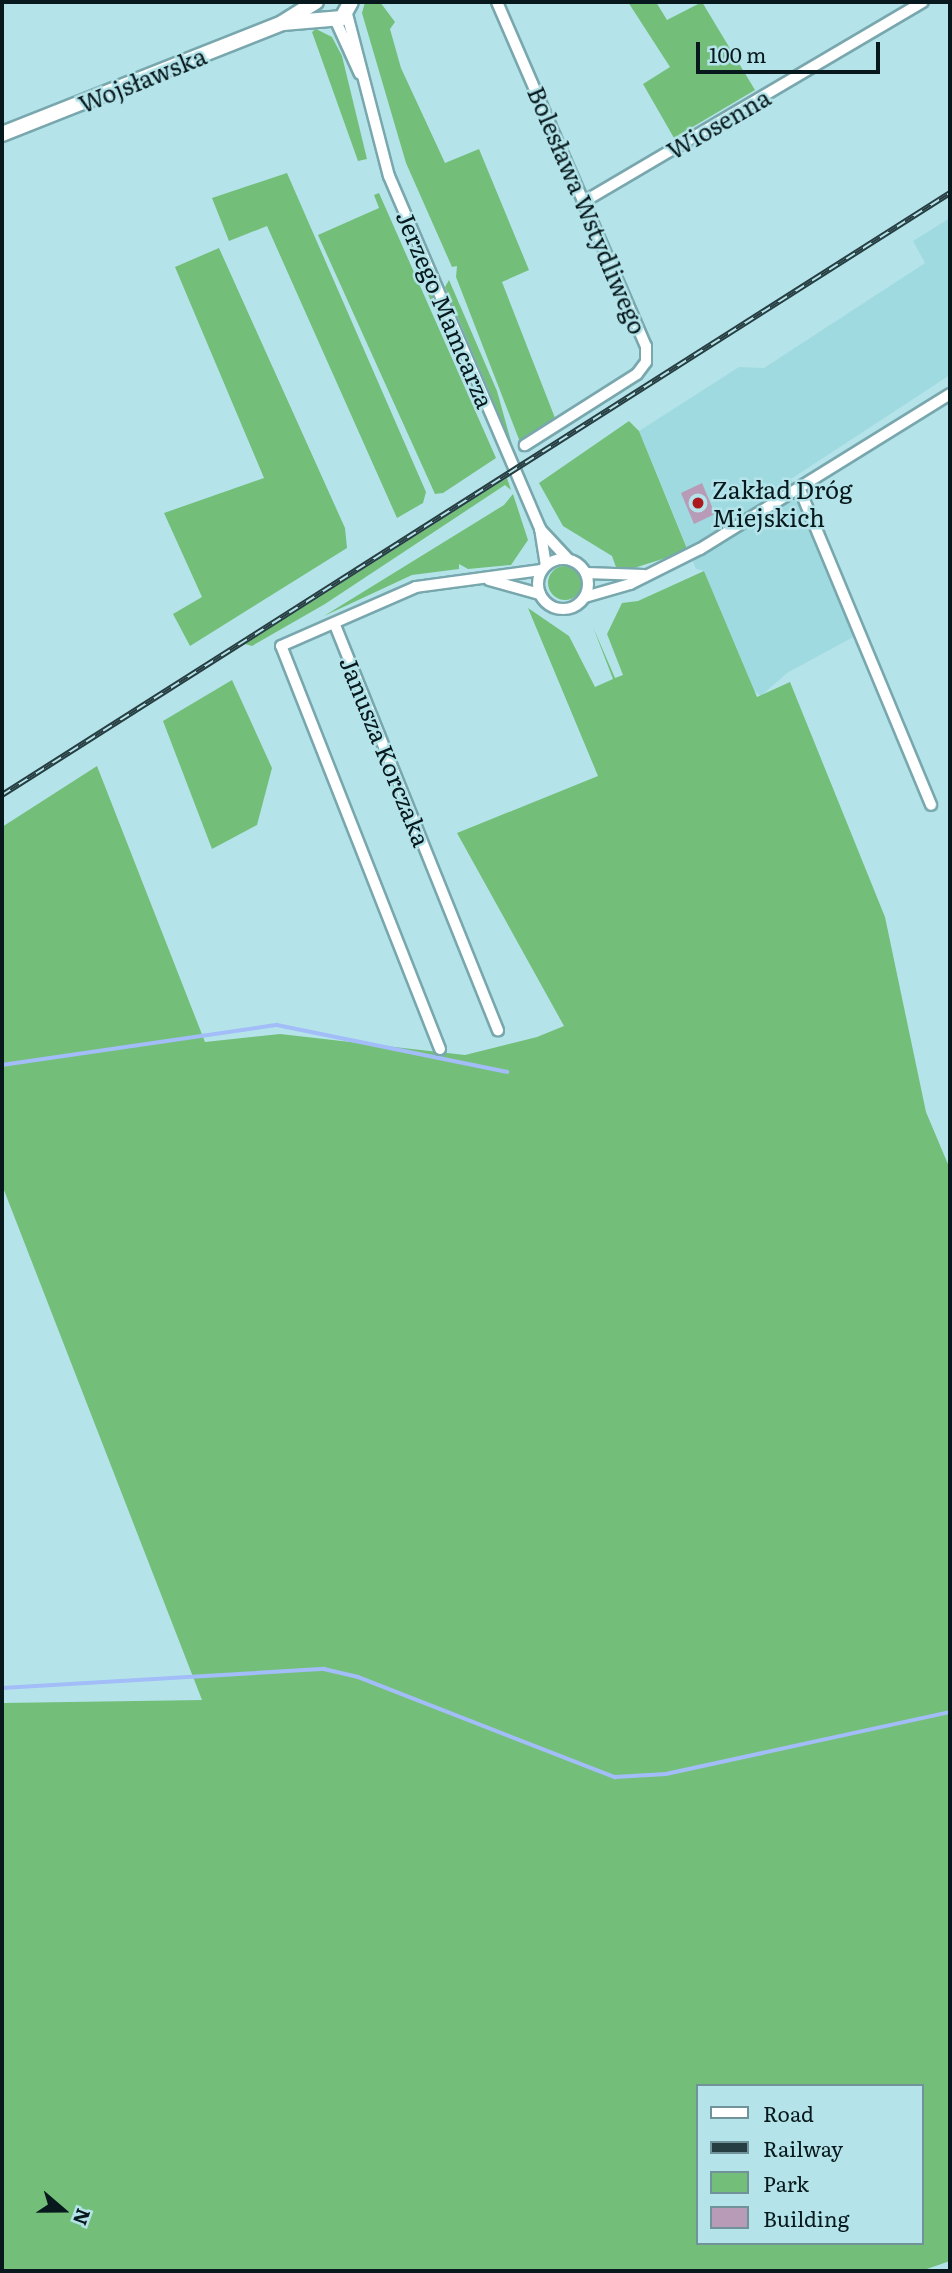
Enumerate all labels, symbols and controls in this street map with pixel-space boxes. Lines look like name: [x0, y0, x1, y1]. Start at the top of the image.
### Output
scale bar: [700, 28, 884, 72]
text: 100 m: [709, 38, 766, 69]
street label: Wojsławska: [74, 40, 210, 118]
street label: Bolesława Wstydliwego: [523, 82, 653, 338]
street label: Wiosenna: [661, 82, 775, 164]
street label: Jerzego Mamcarza: [391, 206, 501, 412]
place label: Zakład Dróg Miejskich: [712, 475, 853, 531]
marker: Zakład Dróg Miejskich: [690, 495, 706, 511]
street label: Janusza Korczaka: [335, 652, 437, 850]
legend: [696, 2084, 924, 2245]
text: Road: [763, 2097, 814, 2128]
text: Railway: [763, 2132, 843, 2163]
text: Park: [763, 2167, 809, 2198]
north arrow: [28, 2175, 98, 2245]
text: Building: [763, 2202, 849, 2233]
text: N: [67, 2205, 99, 2229]

